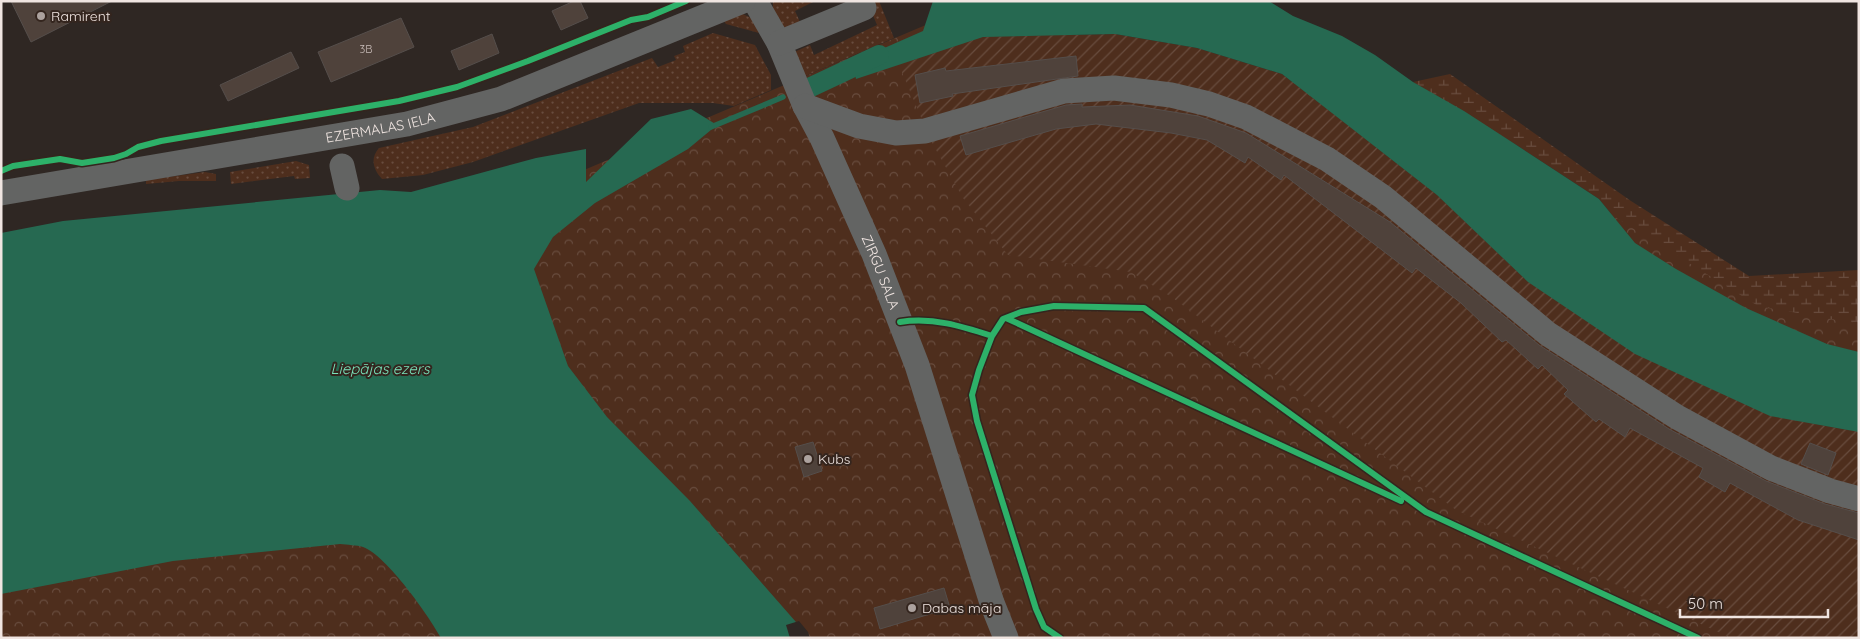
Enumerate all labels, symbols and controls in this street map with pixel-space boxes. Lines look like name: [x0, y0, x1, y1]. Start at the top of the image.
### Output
place label: Ramirent: [51, 7, 111, 25]
marker: Ramirent: [35, 10, 47, 22]
house number: 3B: [360, 42, 372, 56]
street label: EZERMALAS IELA: [324, 108, 437, 147]
street label: ZIRGU SALA: [857, 232, 904, 312]
water label: Liepājas ezers: [331, 359, 430, 378]
place label: Kubs: [818, 450, 850, 468]
marker: Kubs: [802, 453, 814, 465]
scale bar: [1680, 586, 1828, 618]
text: 50 m: [1688, 594, 1723, 613]
place label: Dabas māja: [922, 599, 1001, 617]
marker: Dabas māja: [906, 602, 918, 614]

